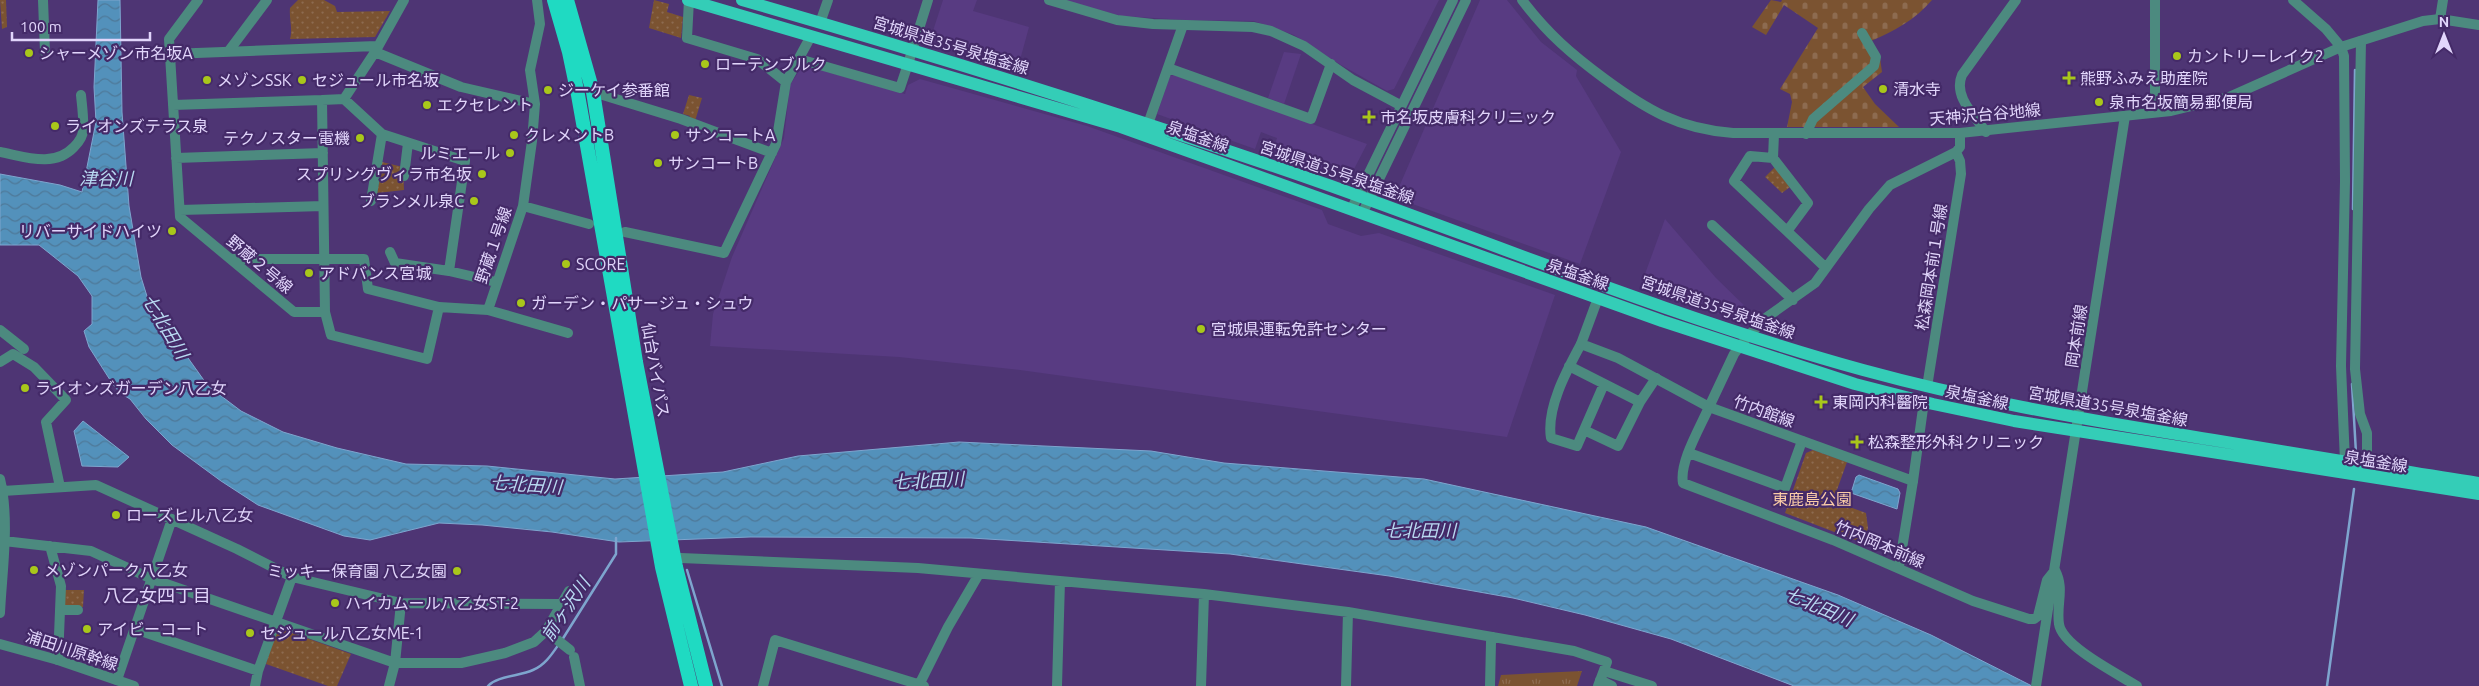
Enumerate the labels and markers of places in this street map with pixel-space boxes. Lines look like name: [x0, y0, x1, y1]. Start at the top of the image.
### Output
place label: シャーメゾン市名坂A: [39, 44, 193, 62]
marker: シャーメゾン市名坂A: [23, 47, 35, 59]
place label: カントリーレイク2: [2187, 47, 2324, 65]
marker: カントリーレイク2: [2171, 50, 2183, 62]
place label: ローテンブルク: [715, 55, 827, 73]
marker: ローテンブルク: [699, 58, 711, 70]
place label: 熊野ふみえ助産院: [2080, 69, 2208, 87]
place label: メゾンSSK: [217, 71, 292, 89]
place label: セジュール市名坂: [312, 71, 439, 89]
marker: 熊野ふみえ助産院: [2062, 71, 2076, 85]
marker: メゾンSSK: [201, 74, 213, 86]
marker: セジュール市名坂: [296, 74, 308, 86]
place label: 清水寺: [1893, 80, 1941, 98]
place label: ジーケイ参番館: [558, 81, 670, 99]
marker: 清水寺: [1877, 83, 1889, 95]
marker: ジーケイ参番館: [542, 84, 554, 96]
place label: 泉市名坂簡易郵便局: [2109, 93, 2253, 111]
place label: エクセレント: [437, 96, 533, 114]
marker: 泉市名坂簡易郵便局: [2093, 96, 2105, 108]
marker: エクセレント: [421, 99, 433, 111]
place label: 市名坂皮膚科クリニック: [1380, 108, 1556, 126]
marker: 市名坂皮膚科クリニック: [1362, 110, 1376, 124]
place label: ライオンズテラス泉: [65, 117, 208, 135]
marker: ライオンズテラス泉: [49, 120, 61, 132]
place label: クレメントB: [524, 126, 614, 144]
place label: サンコートA: [685, 126, 776, 144]
place label: テクノスター電機: [223, 129, 350, 147]
marker: クレメントB: [508, 129, 520, 141]
marker: サンコートA: [669, 129, 681, 141]
marker: テクノスター電機: [354, 132, 366, 144]
place label: ルミエール: [420, 144, 500, 162]
marker: ルミエール: [504, 147, 516, 159]
place label: サンコートB: [668, 154, 758, 172]
marker: サンコートB: [652, 157, 664, 169]
place label: スプリングヴィラ市名坂: [296, 165, 472, 183]
marker: スプリングヴィラ市名坂: [476, 168, 488, 180]
place label: ブランメル泉C: [359, 192, 464, 210]
marker: ブランメル泉C: [468, 195, 480, 207]
place label: リバーサイドハイツ: [19, 222, 162, 240]
marker: リバーサイドハイツ: [166, 225, 178, 237]
place label: SCORE: [576, 255, 625, 273]
marker: SCORE: [560, 258, 572, 270]
place label: アドバンス宮城: [319, 264, 431, 282]
marker: アドバンス宮城: [303, 267, 315, 279]
place label: ガーデン・パサージュ・シュウ: [531, 294, 754, 312]
marker: ガーデン・パサージュ・シュウ: [515, 297, 527, 309]
place label: 宮城県運転免許センター: [1211, 320, 1387, 338]
marker: 宮城県運転免許センター: [1195, 323, 1207, 335]
place label: ライオンズガーデン八乙女: [35, 379, 227, 397]
marker: ライオンズガーデン八乙女: [19, 382, 31, 394]
place label: 東岡内科醫院: [1832, 393, 1928, 411]
marker: 東岡内科醫院: [1814, 395, 1828, 409]
place label: 松森整形外科クリニック: [1868, 433, 2044, 451]
marker: 松森整形外科クリニック: [1850, 435, 1864, 449]
place label: ローズヒル八乙女: [126, 506, 253, 524]
marker: ローズヒル八乙女: [110, 509, 122, 521]
place label: メゾンパーク八乙女: [44, 561, 188, 579]
place label: ミッキー保育園 八乙女園: [267, 562, 447, 580]
marker: メゾンパーク八乙女: [28, 564, 40, 576]
marker: ミッキー保育園 八乙女園: [451, 565, 463, 577]
place label: ハイカムール八乙女ST-2: [345, 594, 519, 612]
marker: ハイカムール八乙女ST-2: [329, 597, 341, 609]
place label: アイビーコート: [97, 620, 208, 638]
marker: アイビーコート: [81, 623, 93, 635]
place label: セジュール八乙女ME-1: [260, 624, 423, 642]
marker: セジュール八乙女ME-1: [244, 627, 256, 639]

